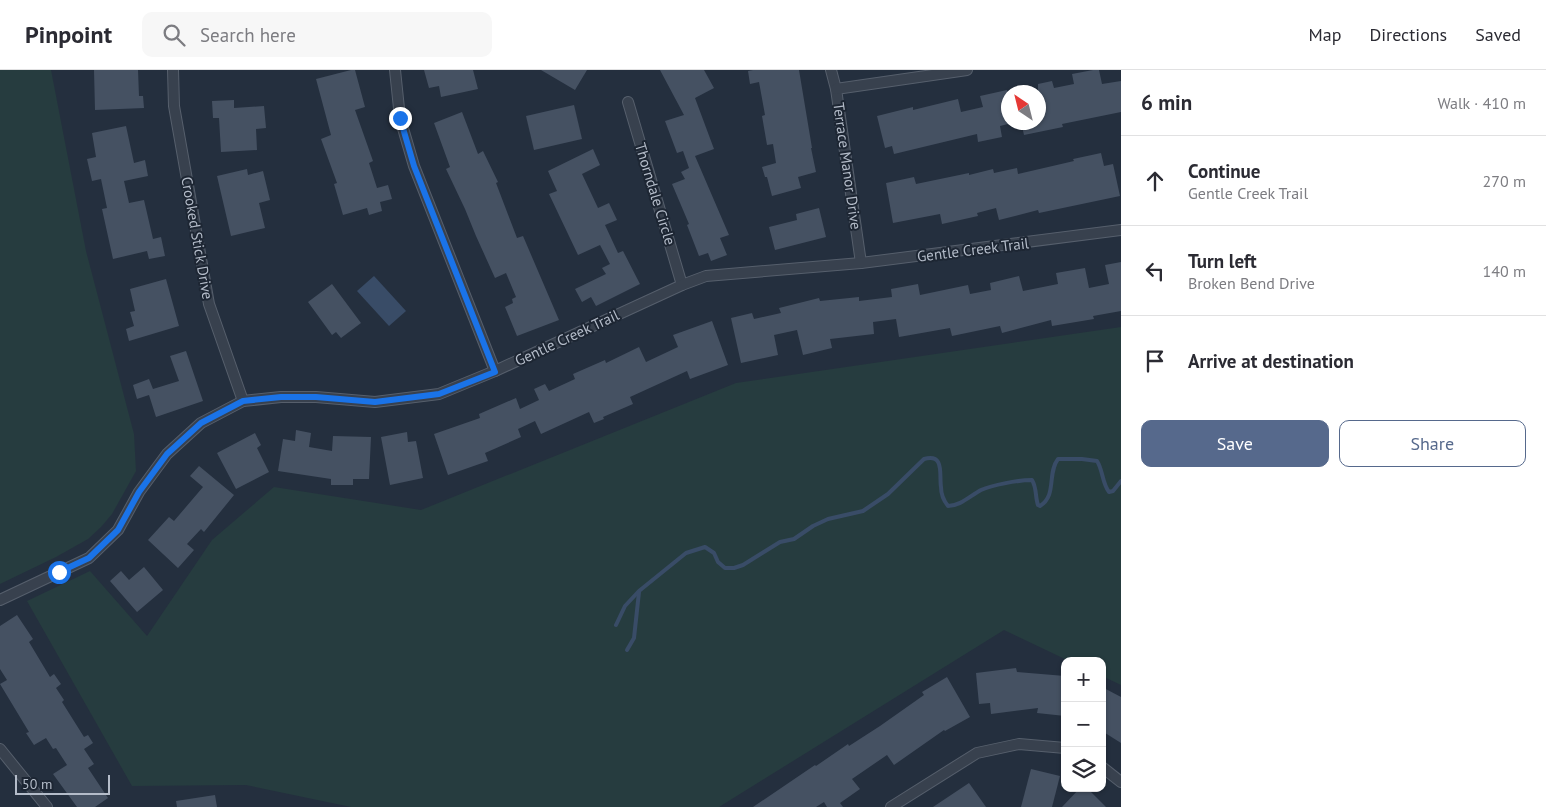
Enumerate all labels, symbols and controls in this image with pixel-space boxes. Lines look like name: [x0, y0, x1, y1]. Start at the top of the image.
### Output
search box: [142, 12, 492, 57]
text: Pinpoint: [25, 19, 112, 50]
icon: search: [160, 21, 188, 49]
text: Search here: [200, 23, 296, 47]
text: Map: [1309, 23, 1341, 46]
text: Directions: [1369, 23, 1447, 46]
text: Saved: [1475, 23, 1521, 46]
north arrow: [1001, 85, 1046, 130]
text: 6 min: [1141, 89, 1192, 116]
text: Walk · 410 m: [1437, 93, 1526, 113]
street label: Terrace Manor Drive: [829, 101, 866, 231]
route end: [389, 107, 412, 130]
street label: Thorndale Circle: [631, 140, 680, 247]
text: Continue: [1188, 159, 1260, 183]
icon: ahead: [1141, 167, 1169, 195]
text: 270 m: [1483, 171, 1526, 191]
street label: Crooked Stick Drive: [177, 175, 218, 301]
text: Gentle Creek Trail: [1188, 183, 1308, 203]
street label: Gentle Creek Trail: [916, 233, 1031, 266]
text: Turn left: [1188, 249, 1257, 273]
icon: left: [1141, 257, 1169, 285]
text: 140 m: [1483, 261, 1526, 281]
text: Broken Bend Drive: [1188, 273, 1315, 293]
street label: Gentle Creek Trail: [512, 305, 622, 370]
icon: arrive: [1141, 347, 1169, 375]
text: Arrive at destination: [1188, 349, 1354, 373]
button: Save: [1141, 420, 1329, 467]
button: Share: [1339, 420, 1526, 467]
route start: [48, 561, 71, 584]
map controls: [1061, 657, 1106, 792]
button: +: [1061, 657, 1106, 702]
button: −: [1061, 702, 1106, 747]
button: layers: [1061, 747, 1106, 792]
scale bar: [15, 772, 110, 795]
text: 50 m: [22, 775, 52, 793]

